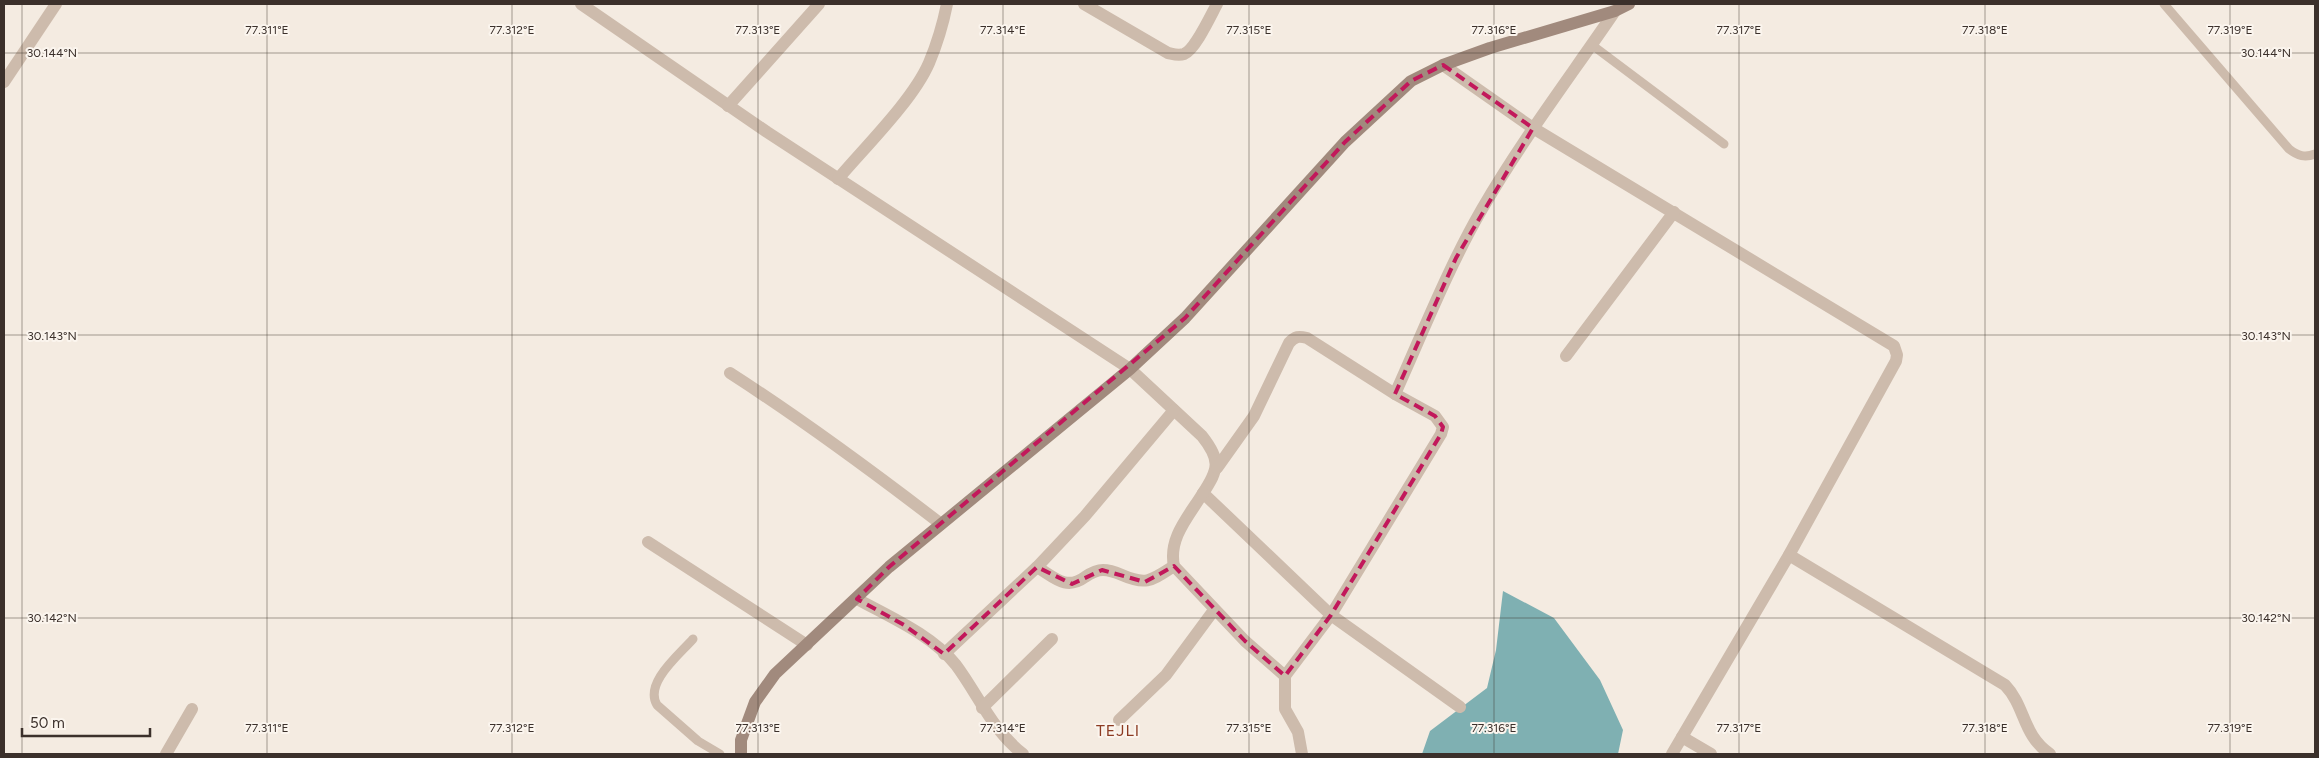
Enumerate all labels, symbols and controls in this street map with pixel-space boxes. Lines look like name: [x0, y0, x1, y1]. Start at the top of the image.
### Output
text: 77.311°E: [245, 23, 289, 37]
text: 77.312°E: [489, 23, 535, 37]
text: 77.313°E: [736, 23, 780, 37]
text: 77.314°E: [980, 23, 1026, 37]
text: 77.315°E: [1226, 23, 1272, 37]
text: 77.316°E: [1471, 23, 1517, 37]
text: 77.317°E: [1717, 23, 1761, 37]
text: 77.318°E: [1962, 23, 2008, 37]
text: 77.319°E: [2207, 23, 2253, 37]
text: 30.144°N: [27, 46, 77, 60]
text: 30.144°N: [2241, 46, 2291, 60]
text: 30.143°N: [27, 329, 77, 343]
text: 30.143°N: [2241, 329, 2291, 343]
text: 30.142°N: [27, 611, 77, 625]
text: 30.142°N: [2241, 611, 2291, 625]
scale bar: [22, 706, 150, 738]
text: 50 m: [30, 714, 65, 732]
text: 77.311°E: [245, 721, 289, 735]
text: 77.312°E: [489, 721, 535, 735]
text: 77.313°E: [736, 721, 780, 735]
text: 77.314°E: [980, 721, 1026, 735]
district label: TEJLI: [1096, 721, 1140, 740]
text: 77.315°E: [1226, 721, 1272, 735]
text: 77.316°E: [1471, 721, 1517, 735]
text: 77.317°E: [1717, 721, 1761, 735]
text: 77.318°E: [1962, 721, 2008, 735]
text: 77.319°E: [2207, 721, 2253, 735]

